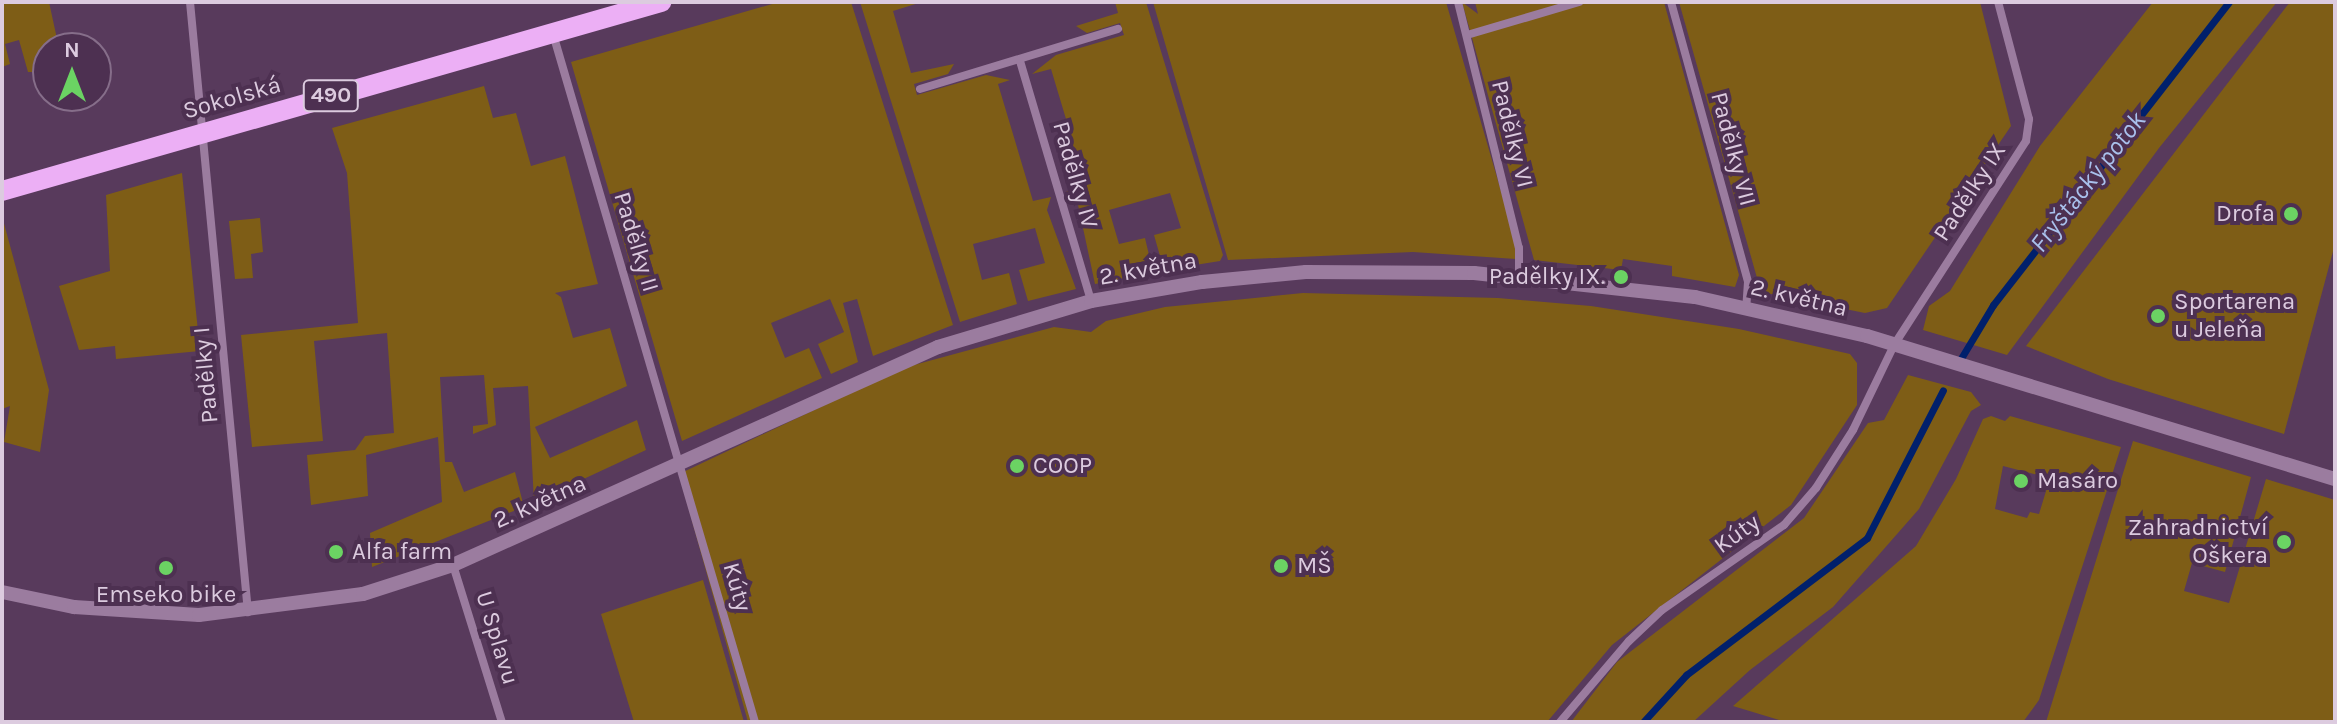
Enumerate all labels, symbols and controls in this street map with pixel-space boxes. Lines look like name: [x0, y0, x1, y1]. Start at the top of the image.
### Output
north arrow: [32, 32, 112, 112]
text: N: [64, 37, 80, 63]
street label: Sokolská: [180, 70, 284, 126]
street label: Padělky VI: [1485, 77, 1539, 191]
road number: 490: [301, 78, 361, 114]
street label: Padělky VII: [1704, 89, 1762, 209]
water label: Fryštácký potok: [2023, 105, 2153, 259]
street label: Padělky IV: [1046, 118, 1104, 232]
street label: Padělky IX: [1927, 137, 2013, 247]
street label: Padělky II: [607, 188, 665, 296]
place label: Drofa: [2216, 200, 2275, 228]
marker: Drofa: [2282, 205, 2300, 223]
street label: 2. května: [1097, 246, 1199, 292]
place label: Padělky IX.: [1489, 263, 1605, 291]
marker: Padělky IX.: [1612, 268, 1630, 286]
street label: 2. května: [1748, 273, 1850, 323]
place label: Sportarena u Jeleňa: [2174, 288, 2295, 344]
marker: Sportarena u Jeleňa: [2149, 307, 2167, 325]
street label: Padělky I: [187, 326, 225, 424]
place label: COOP: [1033, 452, 1092, 480]
marker: COOP: [1008, 457, 1026, 475]
place label: Masáro: [2037, 467, 2118, 495]
street label: 2. května: [489, 469, 591, 535]
marker: Masáro: [2012, 472, 2030, 490]
street label: Kúty: [1709, 508, 1765, 560]
place label: Zahradnictví Oškera: [2128, 514, 2268, 570]
marker: Zahradnictví Oškera: [2275, 533, 2293, 551]
place label: Alfa farm: [352, 538, 452, 566]
marker: Alfa farm: [327, 543, 345, 561]
place label: MŠ: [1297, 552, 1332, 580]
marker: MŠ: [1272, 557, 1290, 575]
marker: Emseko bike: [157, 559, 175, 577]
street label: Kúty: [716, 559, 758, 615]
place label: Emseko bike: [96, 581, 236, 609]
street label: U Splavu: [469, 588, 525, 688]

